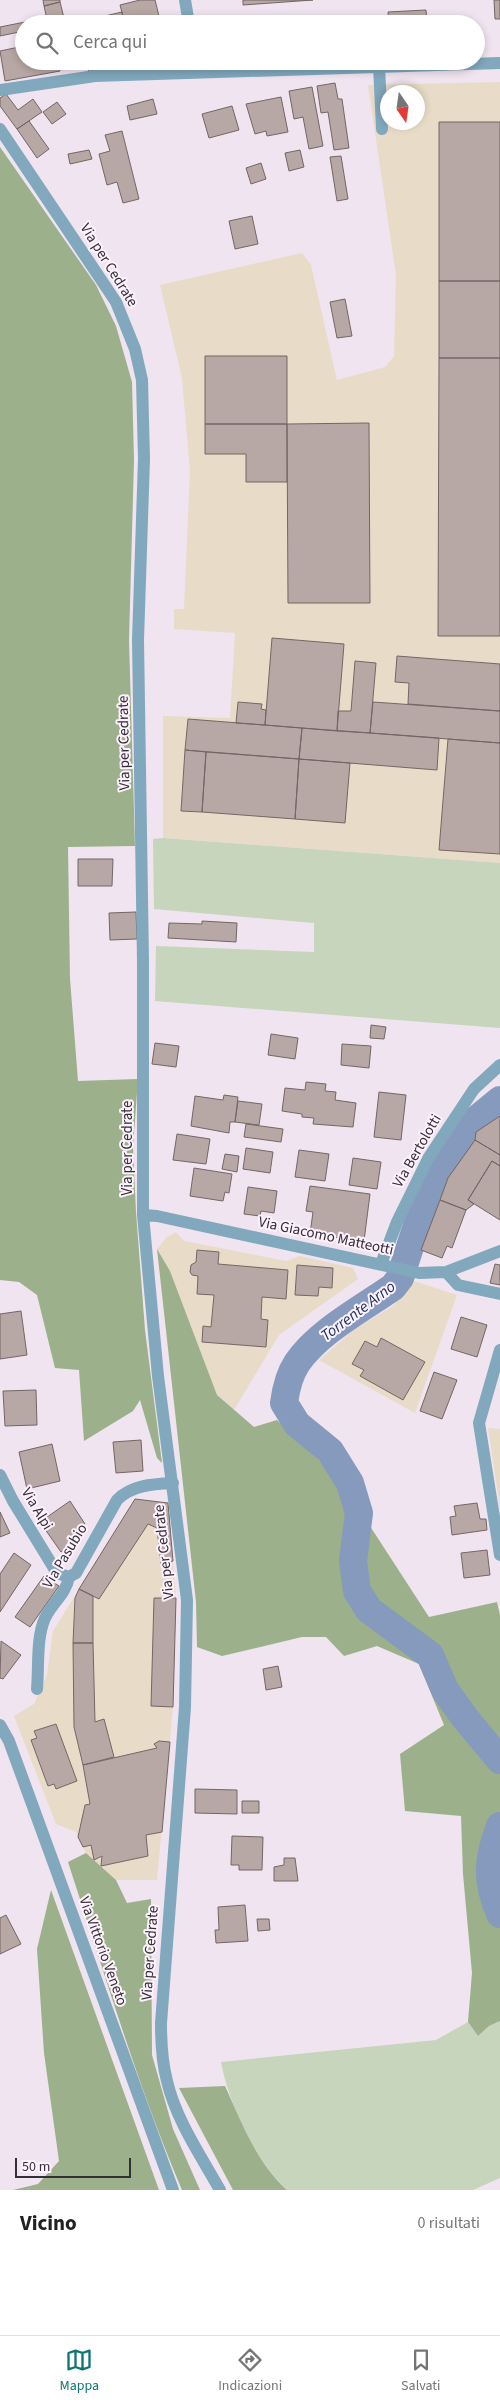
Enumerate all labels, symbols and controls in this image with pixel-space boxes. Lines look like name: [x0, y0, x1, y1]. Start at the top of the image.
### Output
search box: [15, 15, 485, 70]
icon: search: [33, 29, 61, 57]
text: Cerca qui: [73, 29, 147, 56]
north arrow: [380, 85, 425, 130]
street label: Via per Cedrate: [75, 219, 143, 311]
street label: Via per Cedrate: [113, 695, 135, 791]
street label: Via per Cedrate: [117, 1101, 138, 1195]
street label: Via Bertolotti: [387, 1110, 447, 1192]
street label: Via Giacomo Matteotti: [257, 1211, 395, 1261]
water label: Torrente Arno: [316, 1276, 400, 1346]
street label: Via Alpi: [16, 1484, 58, 1534]
street label: Via per Cedrate: [149, 1504, 179, 1600]
street label: Via Pasubio: [37, 1520, 93, 1592]
street label: Via Vittorio Veneto: [74, 1894, 132, 2008]
street label: Via per Cedrate: [136, 1905, 164, 2001]
scale bar: [15, 2155, 131, 2178]
text: 50 m: [22, 2157, 50, 2177]
text: Vicino: [20, 2208, 77, 2238]
text: 0 risultati: [418, 2212, 480, 2234]
tab: Mappa: [60, 2346, 99, 2396]
tab: Indicazioni: [218, 2346, 282, 2396]
tab: Salvati: [401, 2346, 441, 2396]

